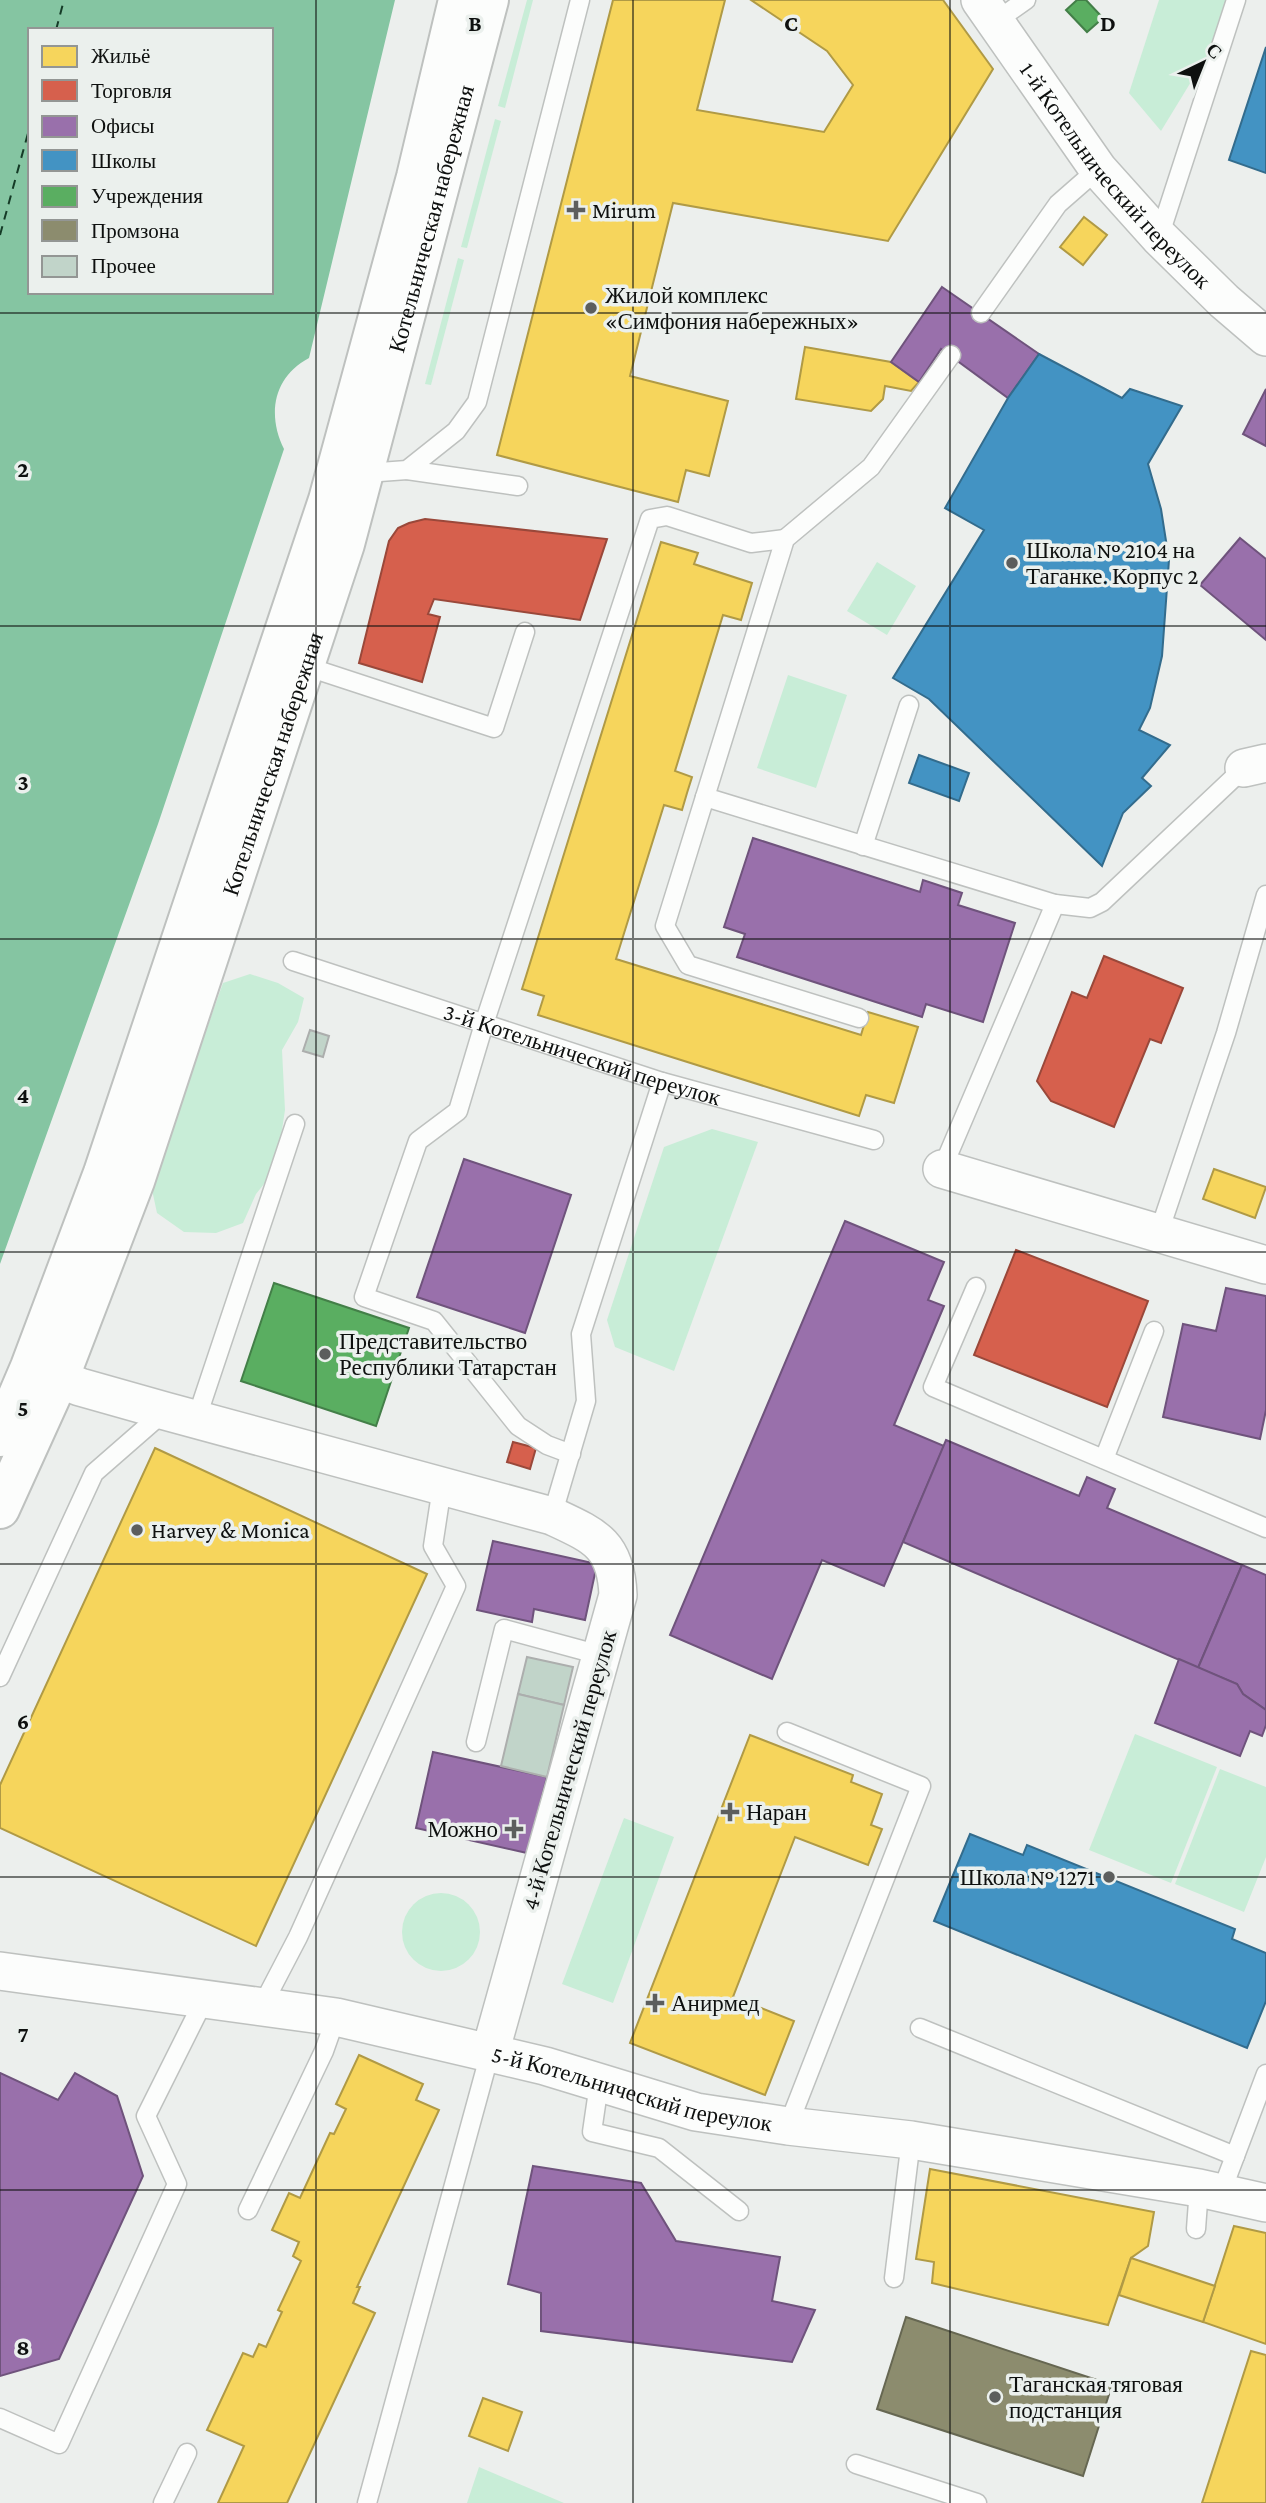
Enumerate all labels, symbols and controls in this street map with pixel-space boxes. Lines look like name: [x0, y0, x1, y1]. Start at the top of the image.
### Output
text: B: [468, 10, 482, 36]
text: C: [784, 10, 798, 36]
text: D: [1100, 10, 1116, 36]
legend: [28, 28, 273, 294]
north arrow: [1168, 28, 1238, 98]
text: С: [1202, 39, 1226, 63]
text: Жильё: [91, 44, 150, 68]
street label: 1-й Котельнический переулок: [1015, 57, 1217, 294]
text: Торговля: [91, 79, 172, 103]
street label: Котельническая набережная: [383, 82, 479, 355]
text: Офисы: [91, 114, 154, 138]
text: Школы: [91, 149, 156, 173]
text: Учреждения: [91, 184, 203, 208]
place label: Mirum: [592, 197, 656, 223]
marker: Mirum: [566, 200, 586, 220]
text: Промзона: [91, 219, 180, 243]
text: Прочее: [91, 254, 156, 278]
place label: Жилой комплекс «Симфония набережных»: [605, 282, 859, 334]
marker: Жилой комплекс «Симфония набережных»: [583, 300, 599, 316]
text: 2: [17, 456, 29, 482]
place label: Школа № 2104 на Таганке. Корпус 2: [1026, 537, 1199, 589]
marker: Школа № 2104 на Таганке. Корпус 2: [1004, 555, 1020, 571]
street label: Котельническая набережная: [217, 629, 328, 899]
text: 3: [17, 769, 29, 795]
street label: 3-й Котельнический переулок: [440, 998, 724, 1111]
text: 4: [17, 1082, 29, 1108]
place label: Представительство Республики Татарстан: [339, 1328, 557, 1380]
marker: Представительство Республики Татарстан: [317, 1346, 333, 1362]
text: 5: [17, 1395, 29, 1421]
place label: Harvey & Monica: [151, 1517, 310, 1543]
marker: Harvey & Monica: [129, 1522, 145, 1538]
street label: 4-й Котельнический переулок: [517, 1626, 622, 1913]
text: 6: [17, 1708, 29, 1734]
place label: Наран: [746, 1799, 807, 1825]
marker: Наран: [720, 1802, 740, 1822]
place label: Можно: [427, 1816, 498, 1842]
marker: Можно: [504, 1819, 524, 1839]
place label: Школа № 1271: [960, 1864, 1095, 1890]
marker: Школа № 1271: [1101, 1869, 1117, 1885]
place label: Анирмед: [671, 1990, 760, 2016]
marker: Анирмед: [645, 1993, 665, 2013]
text: 7: [17, 2021, 29, 2047]
street label: 5-й Котельнический переулок: [489, 2041, 775, 2137]
text: 8: [16, 2334, 30, 2360]
place label: Таганская тяговая подстанция: [1009, 2371, 1183, 2423]
marker: Таганская тяговая подстанция: [987, 2389, 1003, 2405]

